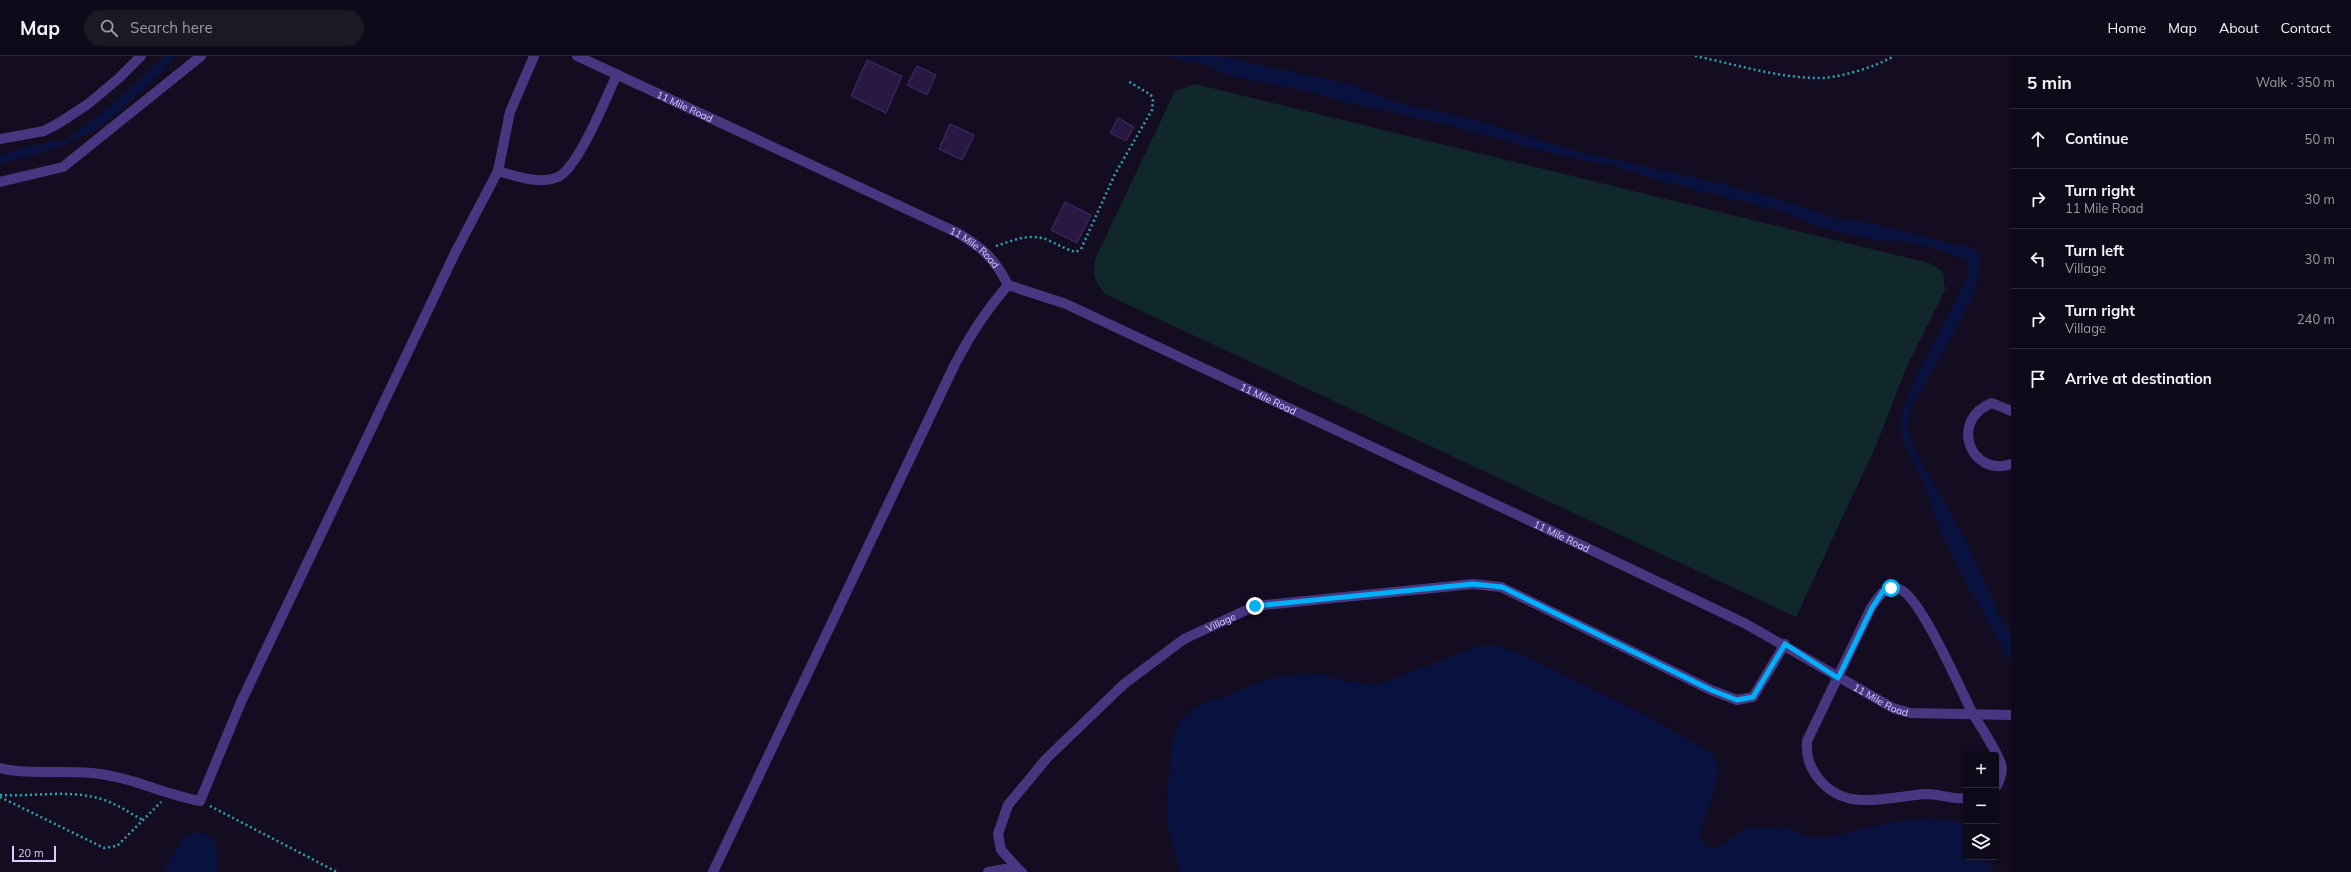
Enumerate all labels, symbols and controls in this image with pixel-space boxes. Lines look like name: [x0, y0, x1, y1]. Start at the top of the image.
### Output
search box: [84, 10, 364, 46]
text: Map: [20, 16, 60, 40]
icon: search: [98, 17, 120, 39]
text: Search here: [130, 18, 213, 37]
text: Home: [2107, 19, 2146, 37]
text: Map: [2168, 19, 2197, 37]
text: About: [2219, 19, 2259, 37]
text: Contact: [2281, 19, 2331, 37]
text: 5 min: [2027, 72, 2072, 93]
text: Walk · 350 m: [2256, 74, 2335, 90]
street label: 11 Mile Road: [655, 87, 715, 125]
icon: ahead: [2027, 128, 2049, 150]
text: Continue: [2065, 129, 2128, 148]
text: 50 m: [2305, 131, 2335, 147]
text: Turn right: [2065, 181, 2135, 200]
icon: right: [2027, 188, 2049, 210]
text: 30 m: [2305, 191, 2335, 207]
text: 11 Mile Road: [2065, 200, 2144, 216]
street label: 11 Mile Road: [948, 224, 1003, 271]
text: Turn left: [2065, 241, 2124, 260]
icon: left: [2027, 248, 2049, 270]
text: 30 m: [2305, 251, 2335, 267]
text: Village: [2065, 260, 2106, 276]
text: Turn right: [2065, 301, 2135, 320]
icon: right: [2027, 308, 2049, 330]
text: 240 m: [2297, 311, 2335, 327]
text: Village: [2065, 320, 2106, 336]
icon: arrive: [2027, 368, 2049, 390]
text: Arrive at destination: [2065, 369, 2212, 388]
street label: 11 Mile Road: [1238, 380, 1299, 417]
street label: 11 Mile Road: [1532, 517, 1592, 555]
route start: [1882, 579, 1900, 597]
route end: [1246, 597, 1264, 615]
street label: Village: [1204, 609, 1238, 635]
street label: 11 Mile Road: [1851, 680, 1910, 719]
map controls: [1963, 752, 1999, 860]
button: +: [1963, 752, 1999, 788]
button: −: [1963, 788, 1999, 824]
button: layers: [1963, 824, 1999, 860]
scale bar: [12, 844, 56, 863]
text: 20 m: [18, 846, 44, 860]

